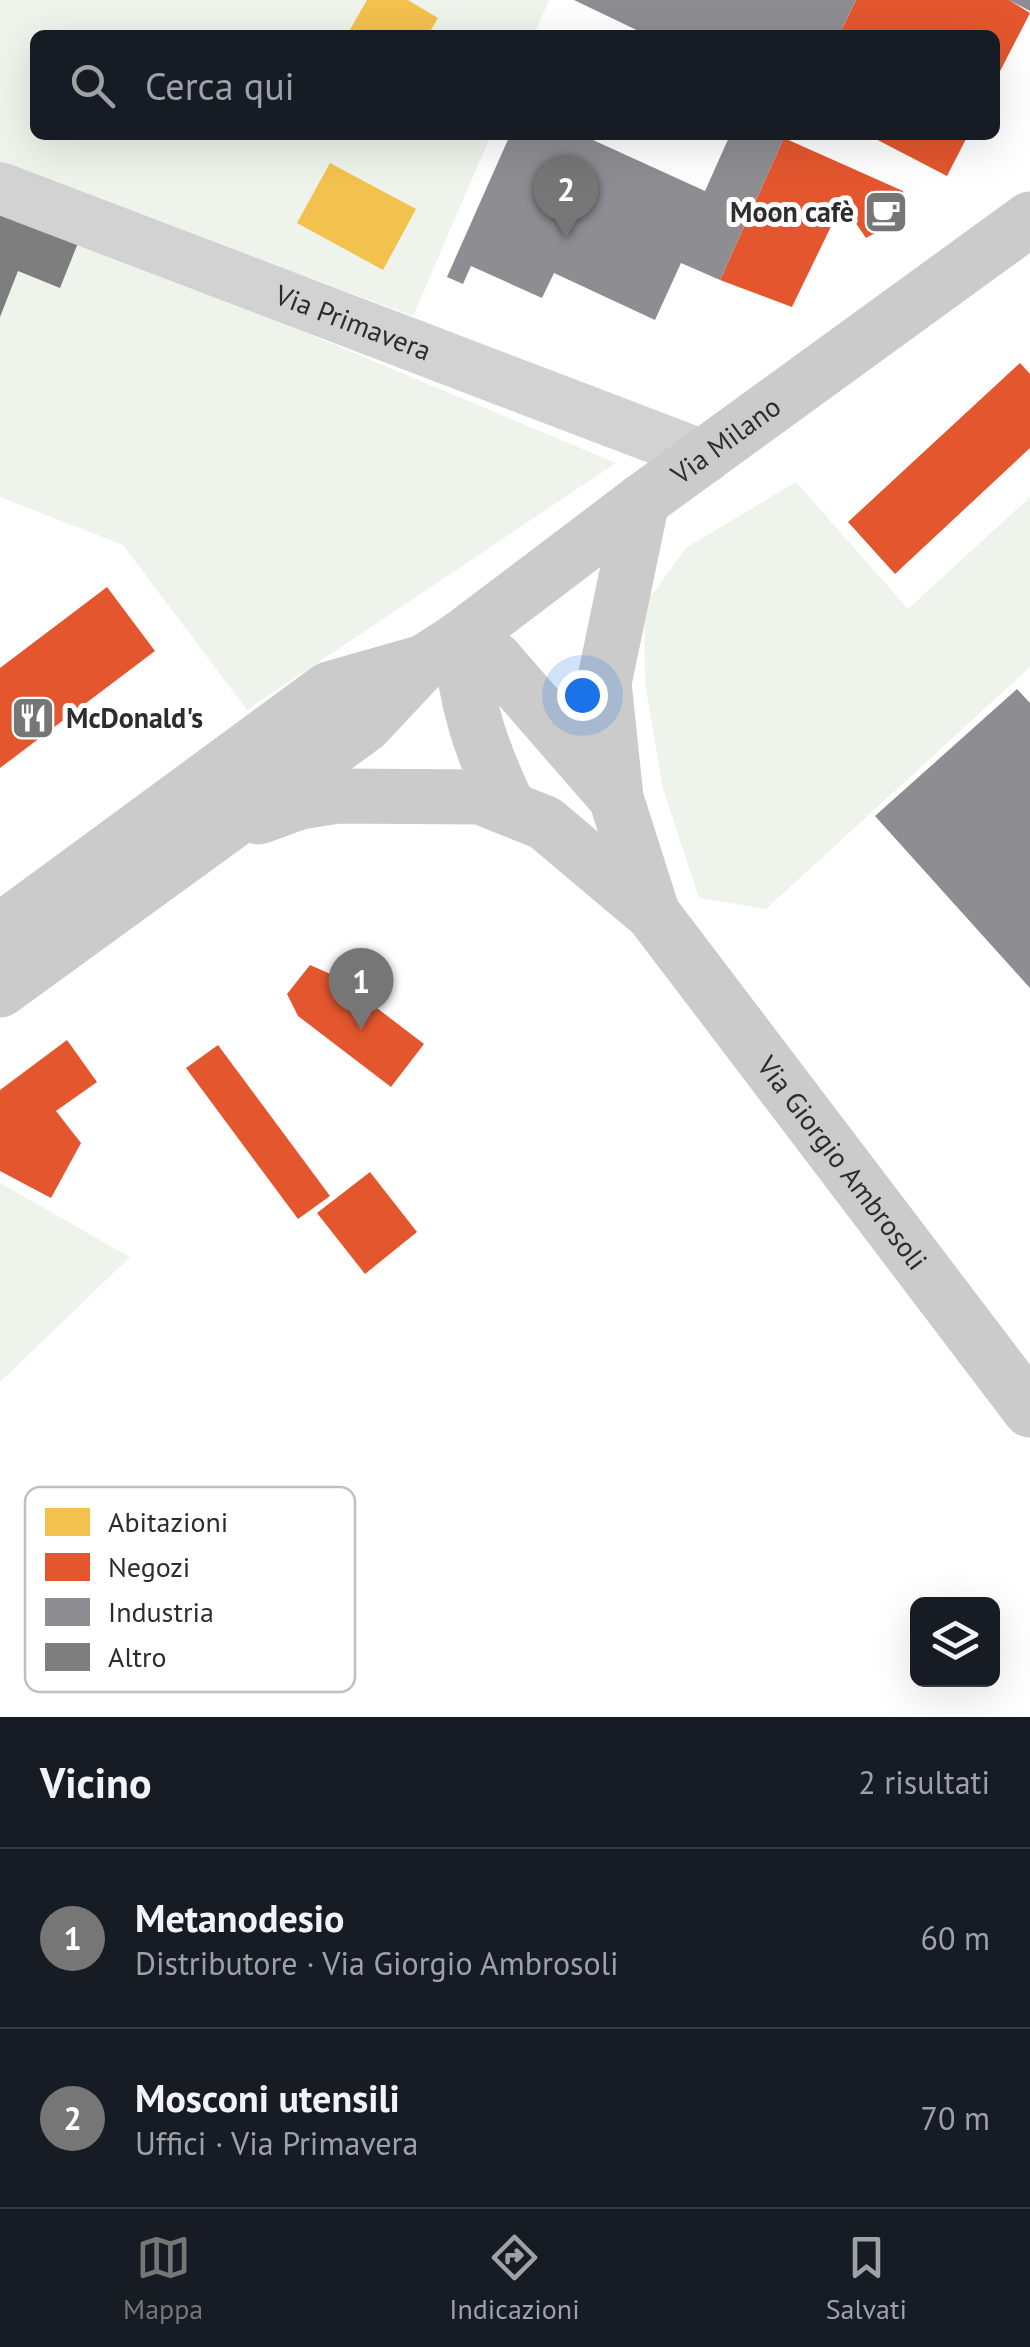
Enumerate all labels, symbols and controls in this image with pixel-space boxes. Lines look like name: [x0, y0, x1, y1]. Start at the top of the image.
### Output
search box: [30, 30, 1000, 140]
icon: search: [65, 58, 120, 113]
text: Cerca qui: [145, 61, 295, 110]
pin: 2: [534, 156, 598, 238]
cafe icon: Moon cafè: [863, 189, 909, 235]
place label: Moon cafè: [730, 193, 854, 230]
street label: Via Primavera: [269, 275, 437, 369]
street label: Via Milano: [662, 387, 788, 493]
your location: [557, 670, 608, 721]
restaurant icon: McDonald's: [10, 695, 56, 741]
place label: McDonald's: [66, 699, 203, 736]
pin: 1: [328, 948, 394, 1030]
street label: Via Giorgio Ambrosoli: [749, 1047, 936, 1277]
legend: [25, 1487, 355, 1692]
text: Abitazioni: [108, 1503, 228, 1540]
text: Negozi: [108, 1548, 190, 1585]
text: Industria: [108, 1593, 214, 1630]
map controls: [910, 1597, 1000, 1687]
button: layers: [910, 1597, 1000, 1687]
text: Altro: [108, 1638, 167, 1675]
text: Vicino: [40, 1755, 152, 1810]
text: 2 risultati: [858, 1761, 990, 1803]
text: Metanodesio: [135, 1893, 344, 1942]
text: 1: [63, 1917, 82, 1959]
text: 60 m: [921, 1917, 990, 1959]
text: Distributore · Via Giorgio Ambrosoli: [135, 1942, 619, 1984]
text: Mosconi utensili: [135, 2073, 400, 2122]
text: 2: [63, 2097, 82, 2139]
text: 70 m: [921, 2097, 990, 2139]
text: Uffici · Via Primavera: [135, 2122, 418, 2164]
tab: Mappa: [123, 2230, 203, 2327]
tab: Indicazioni: [449, 2230, 580, 2327]
tab: Salvati: [826, 2230, 907, 2327]

